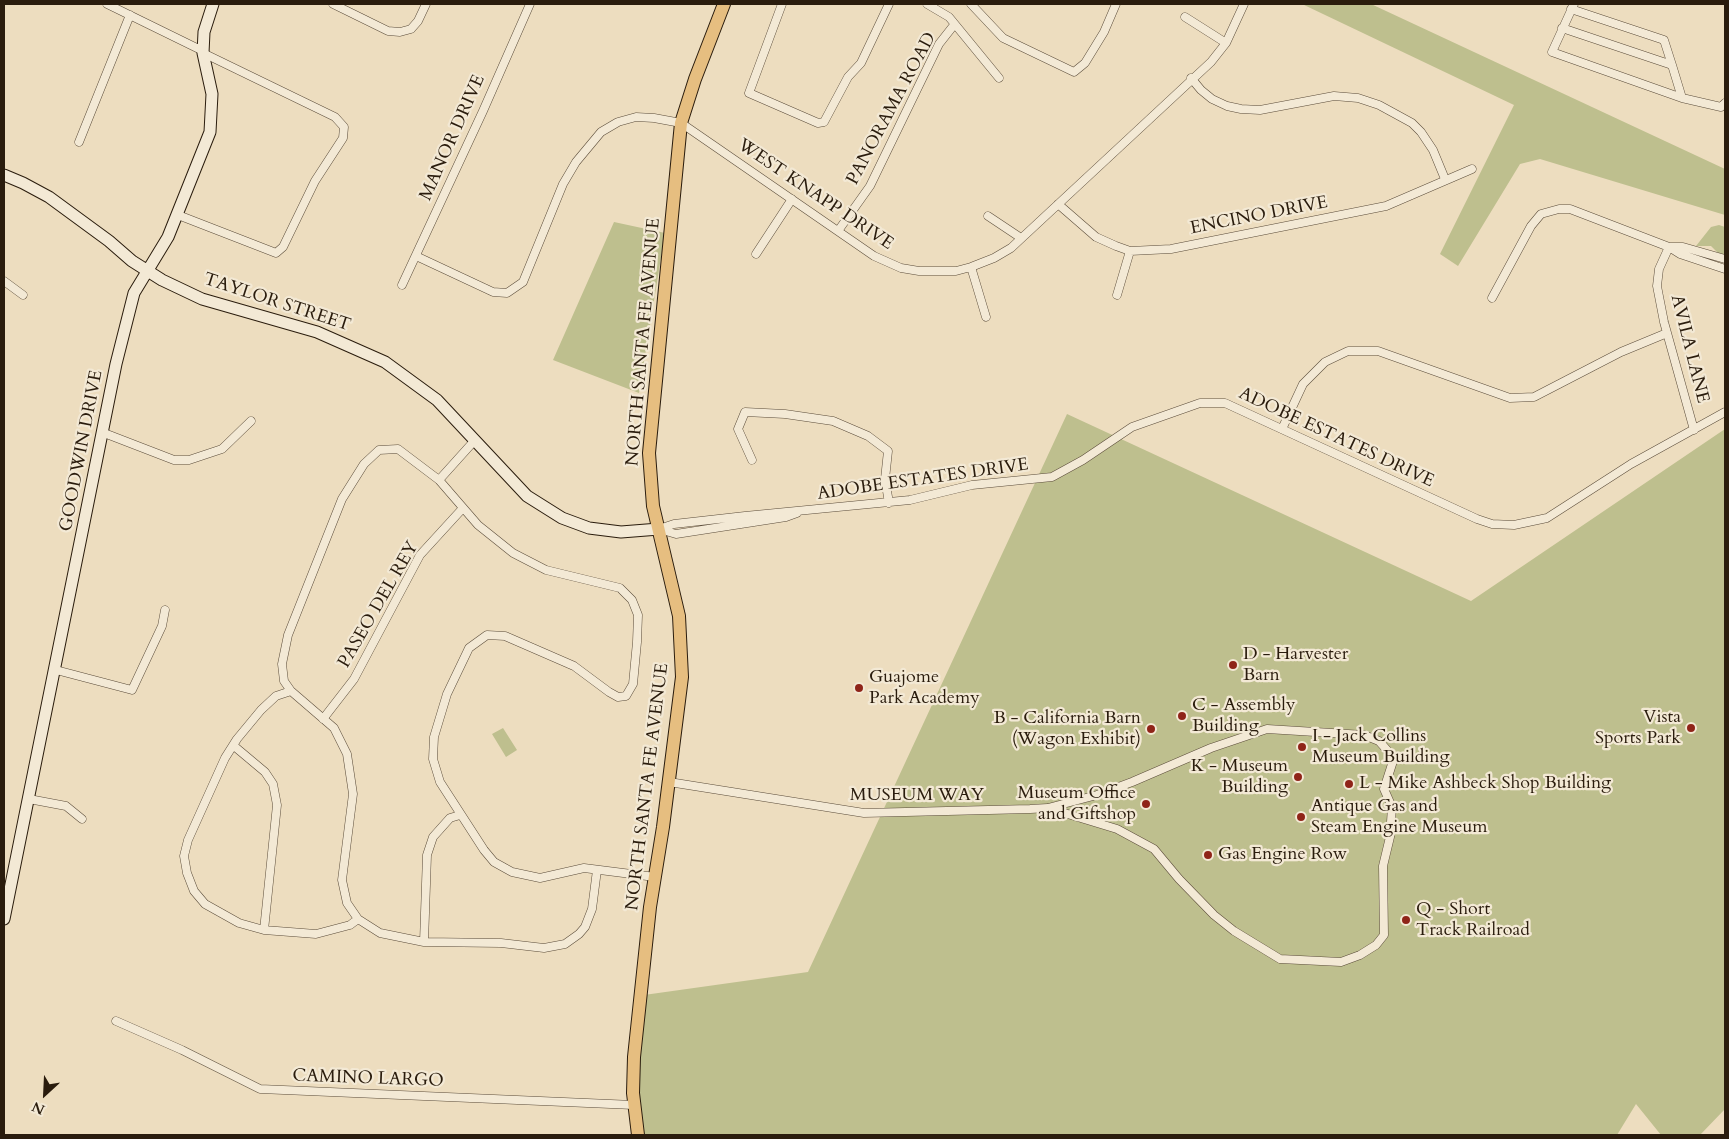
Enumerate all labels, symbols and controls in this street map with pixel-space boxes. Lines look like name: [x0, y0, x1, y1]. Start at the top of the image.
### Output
street label: PANORAMA ROAD: [843, 29, 941, 189]
street label: MANOR DRIVE: [416, 72, 490, 204]
street label: WEST KNAPP DRIVE: [733, 135, 897, 255]
street label: ENCINO DRIVE: [1188, 192, 1330, 240]
street label: NORTH SANTA FE AVENUE: [622, 217, 666, 467]
street label: TAYLOR STREET: [201, 269, 353, 337]
street label: AVILA LANE: [1665, 293, 1713, 405]
street label: GOODWIN DRIVE: [56, 369, 108, 533]
street label: ADOBE ESTATES DRIVE: [1235, 383, 1437, 493]
street label: ADOBE ESTATES DRIVE: [816, 454, 1030, 506]
street label: PASEO DEL REY: [334, 538, 424, 672]
place label: D - Harvester Barn: [1243, 644, 1348, 686]
marker: D - Harvester Barn: [1227, 659, 1239, 671]
street label: NORTH SANTA FE AVENUE: [622, 662, 674, 912]
place label: Guajome Park Academy: [869, 667, 980, 710]
marker: Guajome Park Academy: [853, 682, 865, 694]
place label: C - Assembly Building: [1192, 695, 1295, 738]
place label: Vista Sports Park: [1595, 707, 1681, 750]
place label: B - California Barn (Wagon Exhibit): [993, 708, 1141, 751]
marker: C - Assembly Building: [1176, 710, 1188, 722]
marker: Vista Sports Park: [1685, 722, 1697, 734]
marker: B - California Barn (Wagon Exhibit): [1145, 723, 1157, 735]
place label: I - Jack Collins Museum Building: [1312, 726, 1450, 769]
marker: I - Jack Collins Museum Building: [1296, 741, 1308, 753]
place label: K - Museum Building: [1191, 756, 1288, 799]
marker: K - Museum Building: [1292, 771, 1304, 783]
place label: L - Mike Ashbeck Shop Building: [1359, 773, 1611, 795]
marker: L - Mike Ashbeck Shop Building: [1343, 778, 1355, 790]
place label: Museum Office and Giftshop: [1018, 783, 1136, 826]
street label: MUSEUM WAY: [850, 785, 984, 807]
place label: Antique Gas and Steam Engine Museum: [1311, 796, 1488, 839]
marker: Museum Office and Giftshop: [1140, 798, 1152, 810]
marker: Antique Gas and Steam Engine Museum: [1295, 811, 1307, 823]
place label: Gas Engine Row: [1218, 844, 1347, 866]
marker: Gas Engine Row: [1202, 849, 1214, 861]
place label: Q - Short Track Railroad: [1416, 899, 1530, 942]
marker: Q - Short Track Railroad: [1400, 914, 1412, 926]
street label: CAMINO LARGO: [292, 1066, 444, 1092]
north arrow: [20, 1069, 70, 1119]
text: N: [29, 1097, 48, 1119]

